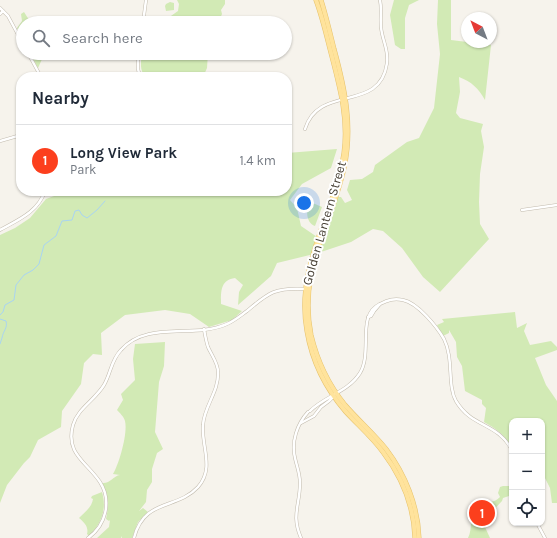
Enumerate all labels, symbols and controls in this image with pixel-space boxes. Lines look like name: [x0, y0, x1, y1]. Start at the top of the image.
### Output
north arrow: [461, 12, 497, 48]
search box: [16, 16, 292, 60]
icon: search: [30, 27, 52, 49]
text: Search here: [62, 29, 143, 47]
text: Nearby: [32, 88, 89, 108]
text: Long View Park: [70, 144, 177, 162]
text: 1: [43, 153, 47, 168]
text: 1.4 km: [240, 153, 276, 168]
street label: Golden Lantern Street: [299, 159, 349, 287]
text: Park: [70, 162, 96, 177]
your location: [294, 193, 314, 213]
map controls: [509, 418, 545, 526]
button: +: [509, 418, 545, 454]
button: −: [509, 454, 545, 490]
button: locate: [509, 490, 545, 526]
pin: 1: [469, 498, 495, 528]

